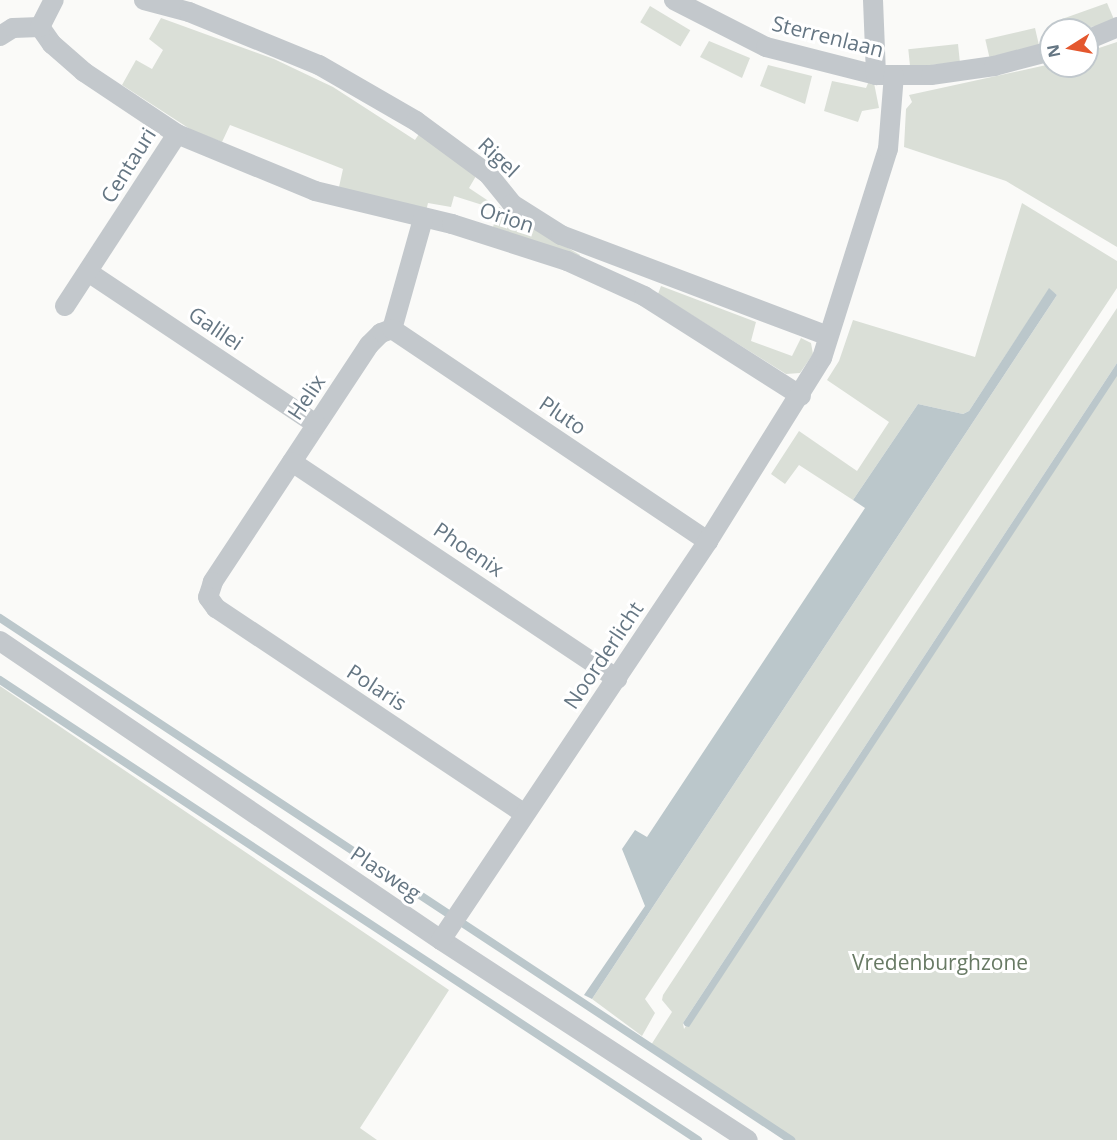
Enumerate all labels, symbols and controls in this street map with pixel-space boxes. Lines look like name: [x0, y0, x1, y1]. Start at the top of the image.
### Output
street label: Sterrenlaan: [770, 10, 886, 62]
north arrow: [1039, 18, 1099, 78]
text: N: [1041, 43, 1065, 60]
street label: Centauri: [95, 123, 161, 207]
street label: Rigel: [473, 132, 525, 182]
street label: Orion: [477, 196, 537, 238]
street label: Galilei: [184, 301, 248, 355]
street label: Helix: [282, 370, 330, 424]
street label: Pluto: [535, 390, 591, 440]
street label: Phoenix: [429, 516, 509, 582]
street label: Noorderlicht: [558, 597, 648, 713]
street label: Polaris: [342, 658, 412, 716]
street label: Plasweg: [346, 840, 426, 906]
park label: Vredenburghzone: [852, 949, 1028, 975]

